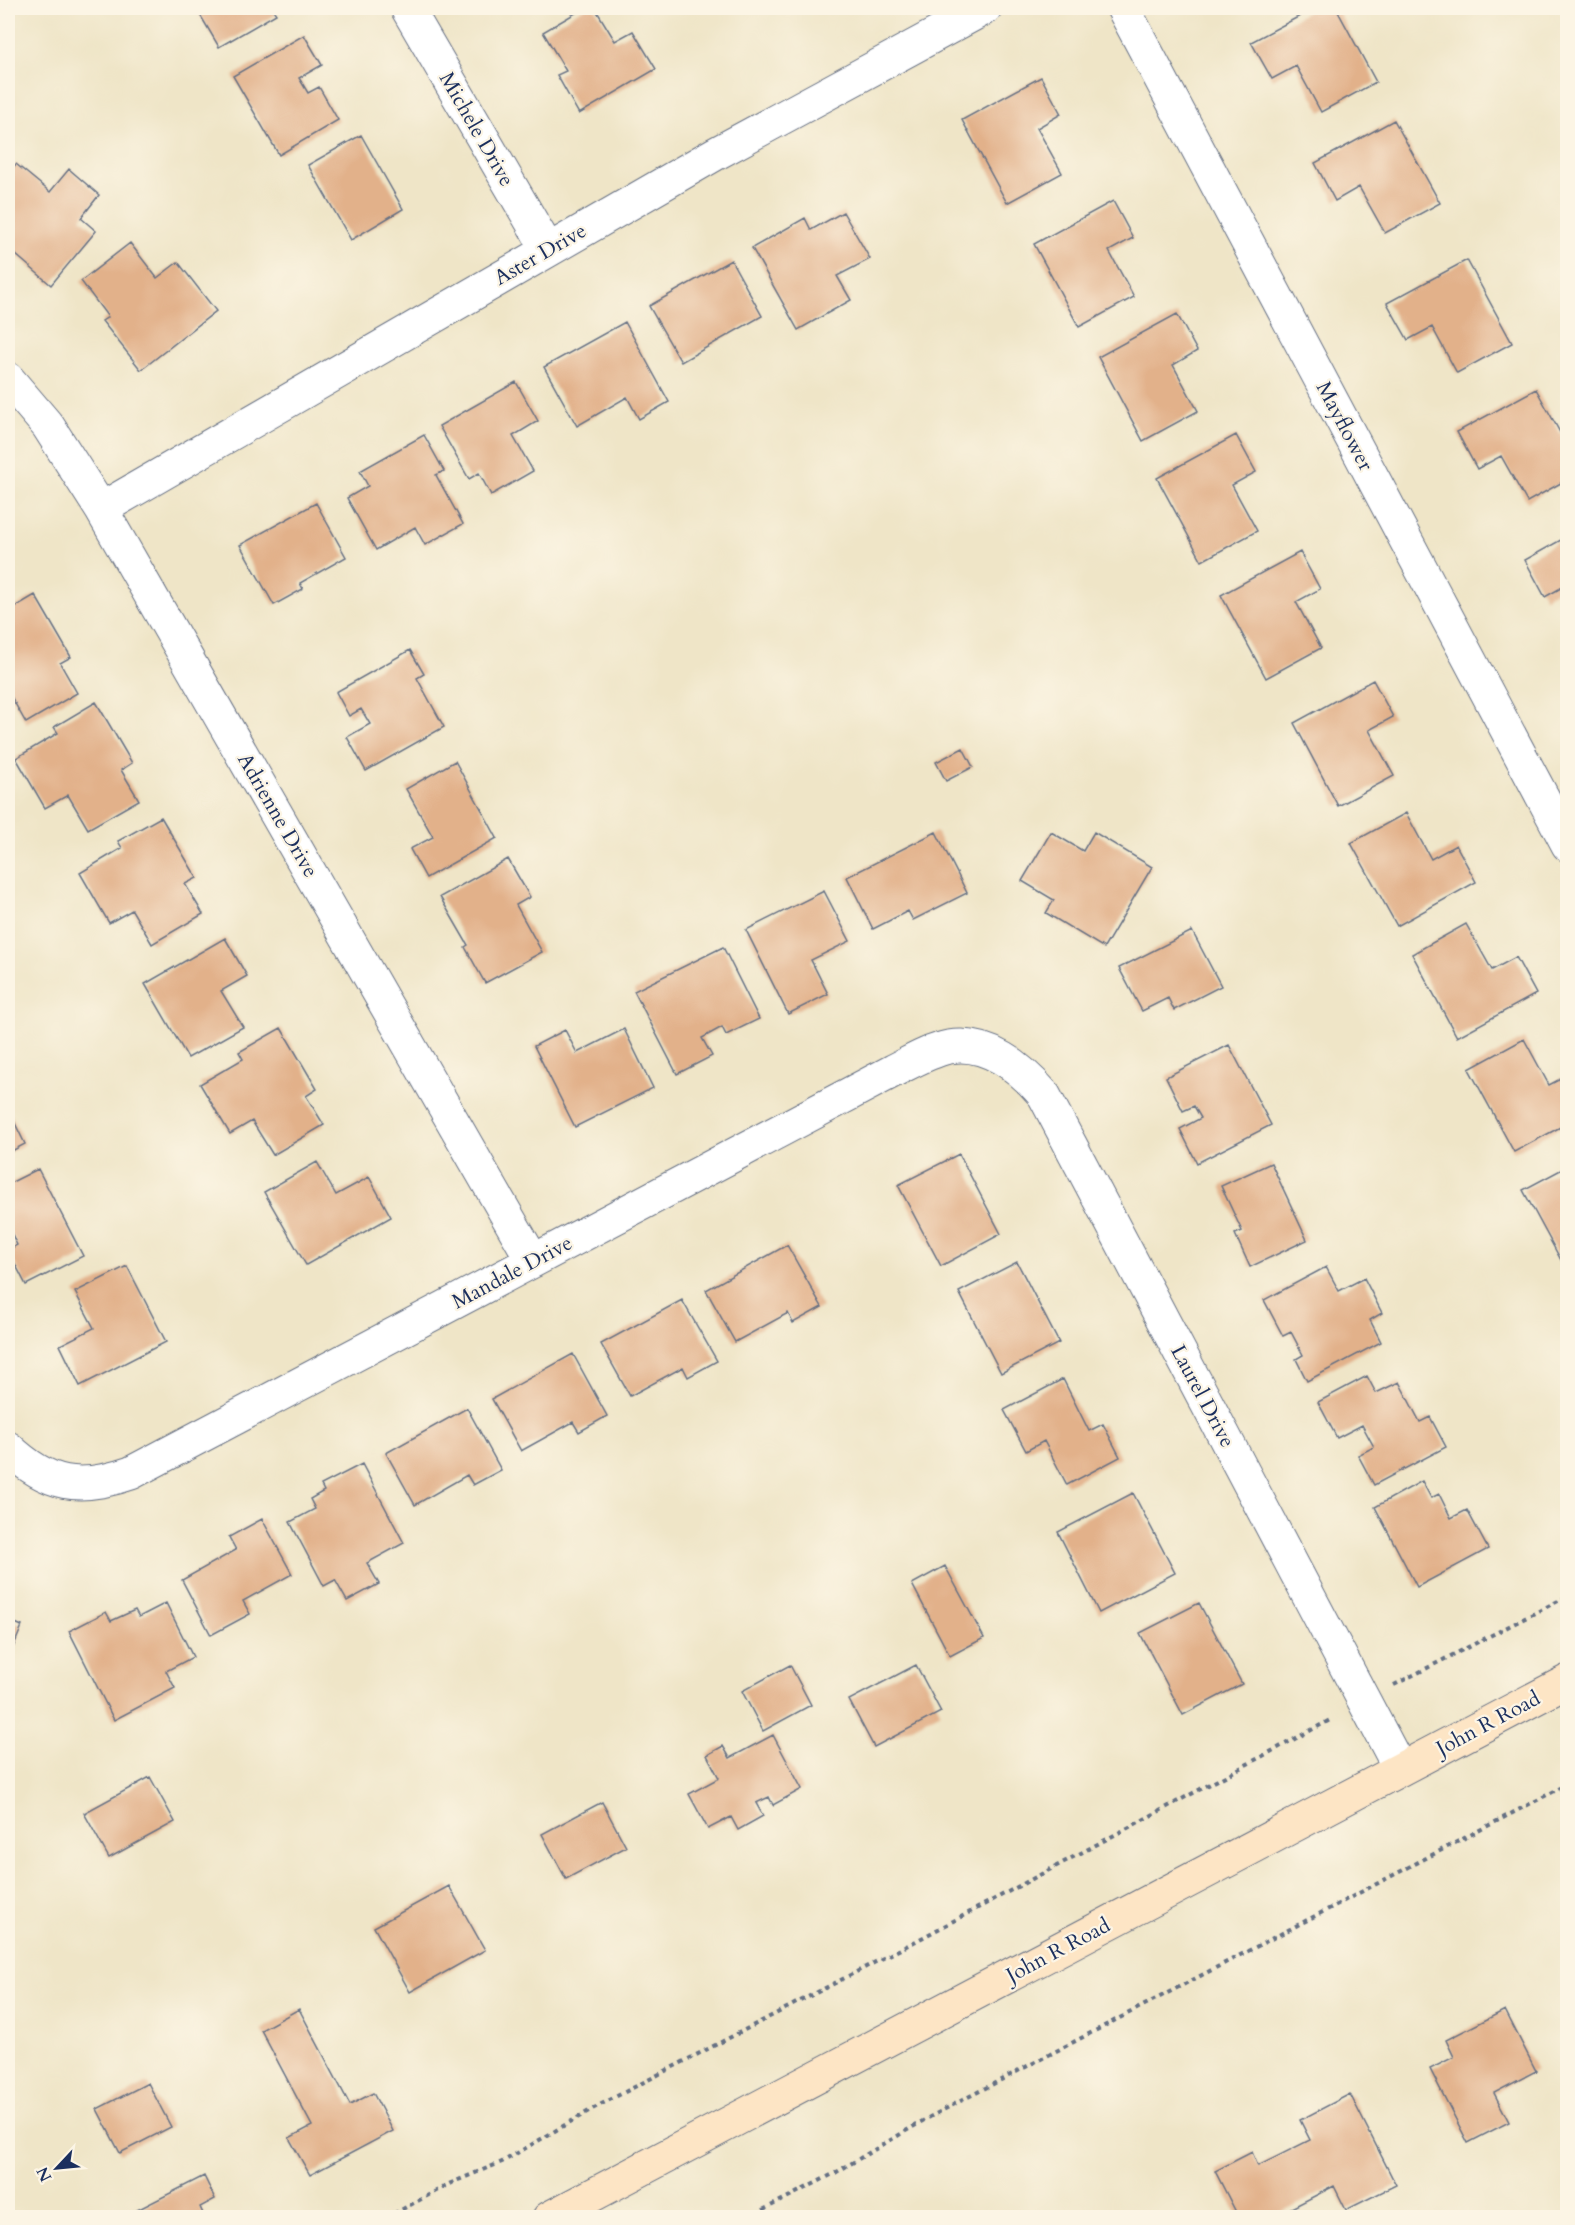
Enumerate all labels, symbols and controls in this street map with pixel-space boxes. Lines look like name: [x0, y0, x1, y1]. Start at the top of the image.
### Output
street label: Michele Drive: [432, 67, 521, 192]
street label: Aster Drive: [489, 216, 592, 293]
street label: Mayflower: [1309, 376, 1380, 476]
street label: Adrienne Drive: [230, 748, 325, 883]
street label: Mandale Drive: [447, 1229, 577, 1316]
street label: Laurel Drive: [1163, 1340, 1242, 1453]
street label: John R Road: [1428, 1684, 1545, 1764]
street label: John R Road: [998, 1911, 1115, 1991]
north arrow: [27, 2138, 87, 2198]
text: N: [31, 2163, 57, 2185]

